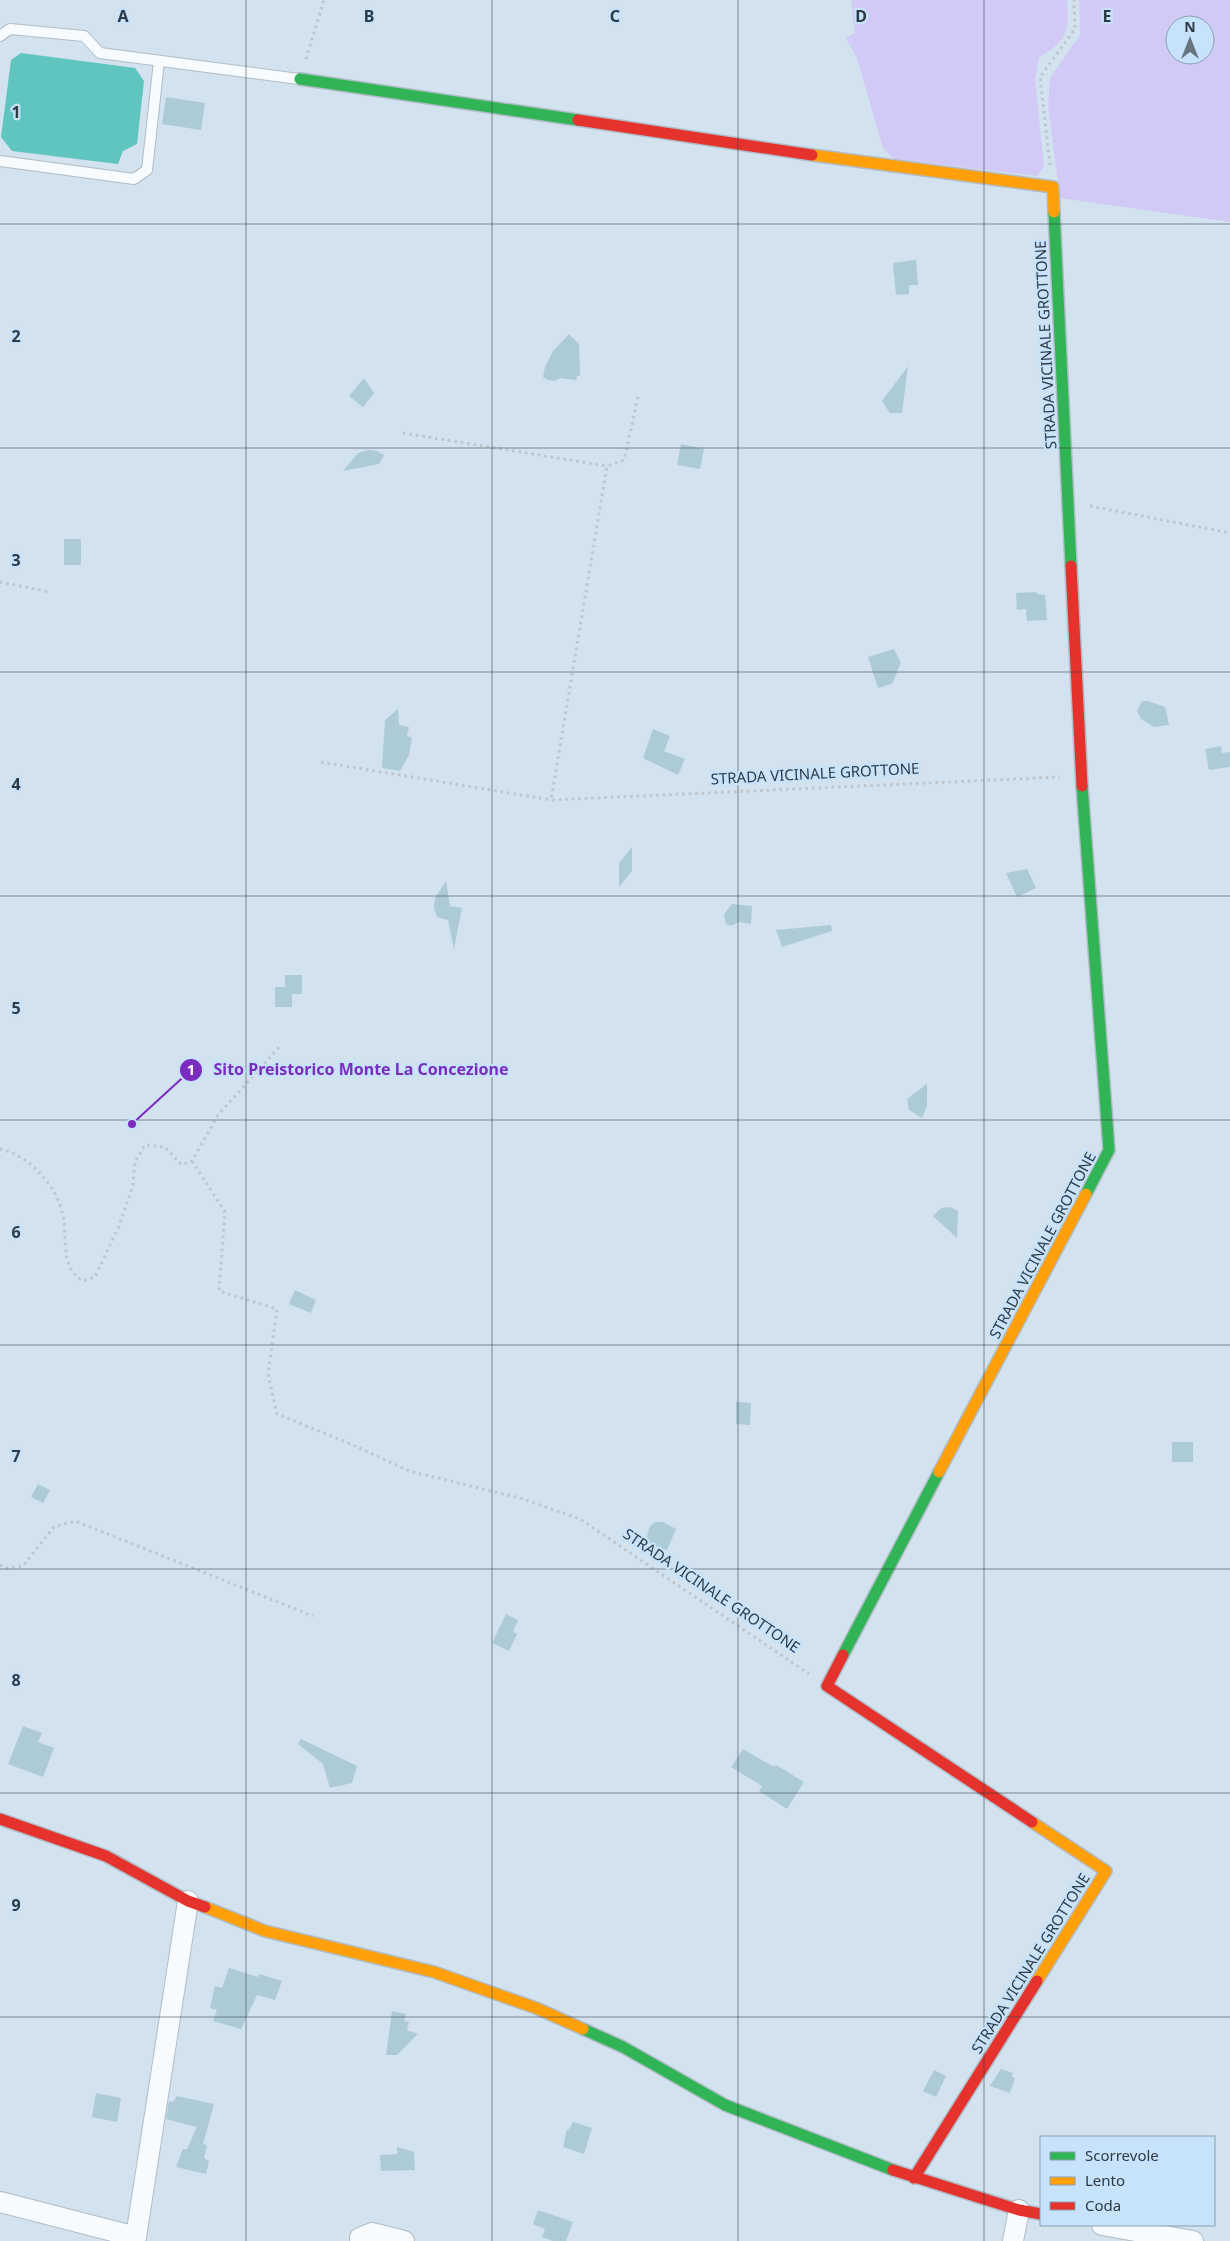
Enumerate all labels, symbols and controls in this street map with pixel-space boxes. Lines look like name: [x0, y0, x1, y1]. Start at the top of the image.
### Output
text: A: [117, 5, 129, 27]
text: B: [364, 5, 374, 27]
text: C: [610, 5, 620, 27]
text: D: [855, 5, 867, 27]
text: E: [1103, 5, 1112, 27]
north arrow: [1165, 15, 1215, 65]
text: N: [1184, 17, 1196, 36]
text: 1: [11, 101, 21, 123]
street label: STRADA VICINALE GROTTONE: [1030, 240, 1060, 450]
text: 2: [11, 325, 21, 347]
text: 3: [11, 549, 21, 571]
street label: STRADA VICINALE GROTTONE: [710, 758, 920, 788]
text: 4: [11, 773, 21, 795]
text: 5: [11, 997, 21, 1019]
callout: Sito Preistorico Monte La Concezione: [179, 1054, 519, 1085]
text: Sito Preistorico Monte La Concezione: [214, 1058, 508, 1080]
text: 1: [187, 1059, 195, 1079]
street label: STRADA VICINALE GROTTONE: [984, 1148, 1100, 1342]
text: 6: [11, 1221, 21, 1243]
text: 7: [11, 1445, 21, 1467]
street label: STRADA VICINALE GROTTONE: [620, 1523, 804, 1657]
text: 8: [11, 1669, 21, 1691]
street label: STRADA VICINALE GROTTONE: [966, 1869, 1094, 2057]
text: 9: [11, 1894, 21, 1916]
legend: [1040, 2136, 1215, 2226]
text: Scorrevole: [1085, 2145, 1159, 2165]
text: Lento: [1085, 2170, 1125, 2190]
text: Coda: [1085, 2195, 1121, 2215]

